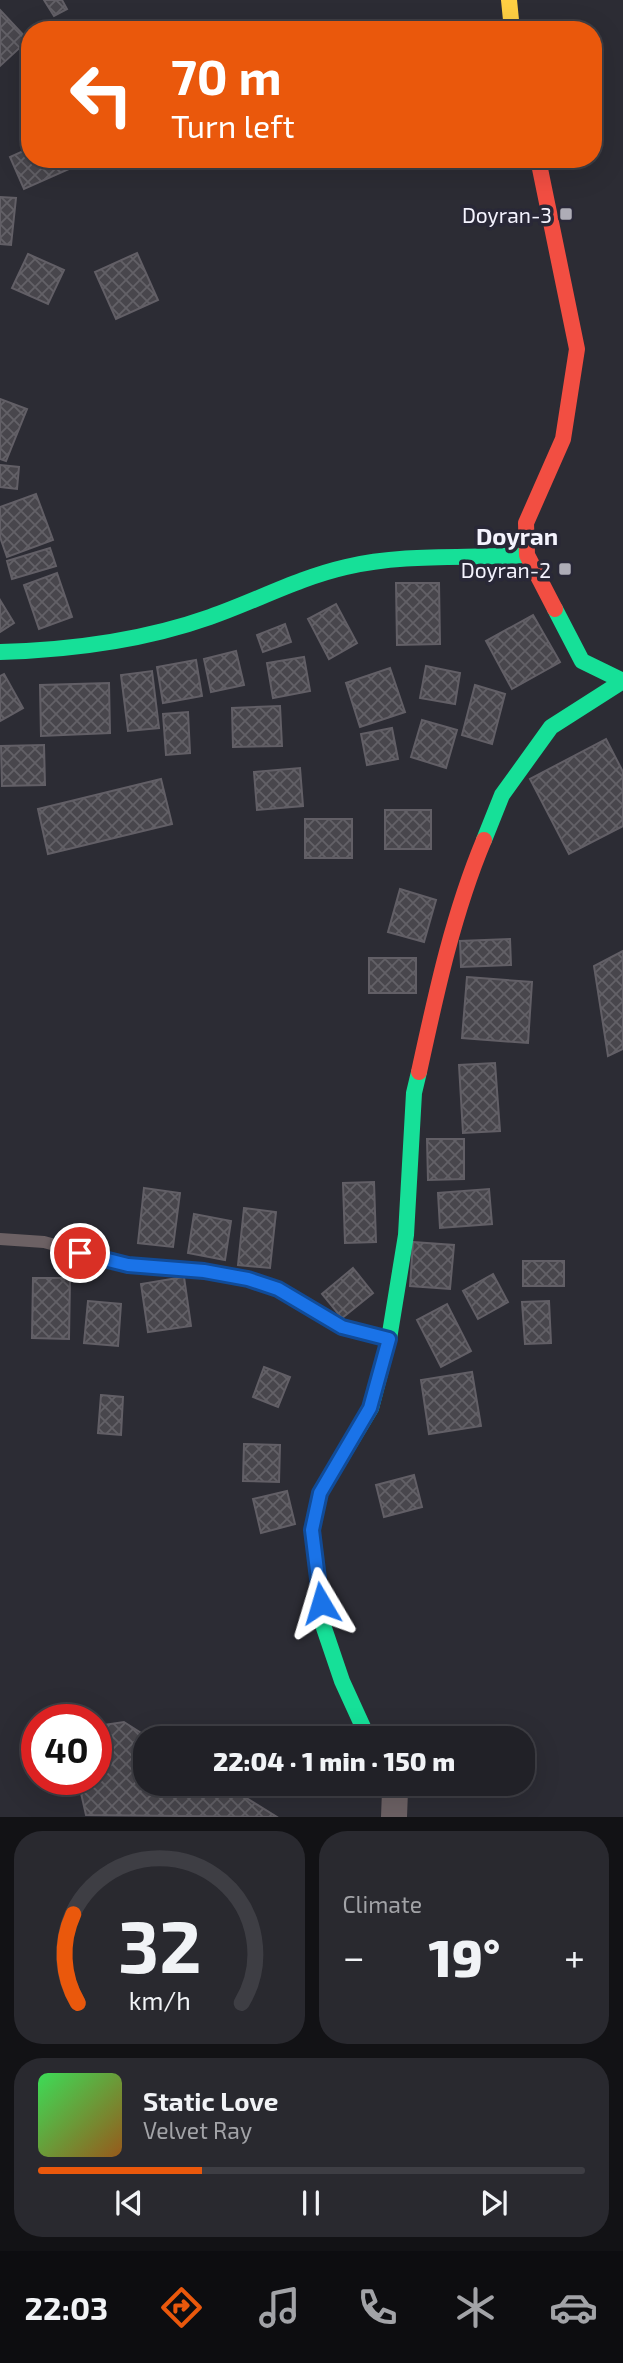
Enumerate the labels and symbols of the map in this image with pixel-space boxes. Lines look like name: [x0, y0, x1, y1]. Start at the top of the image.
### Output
place label: Doyran-3: [462, 202, 552, 227]
marker: Doyran-3: [558, 206, 574, 222]
district label: Doyran: [476, 521, 558, 550]
place label: Doyran-2: [461, 557, 551, 582]
marker: Doyran-2: [557, 561, 573, 577]
pin: [50, 1223, 110, 1283]
position arrow: [284, 1566, 358, 1640]
speed limit sign: 40: [21, 1704, 112, 1795]

